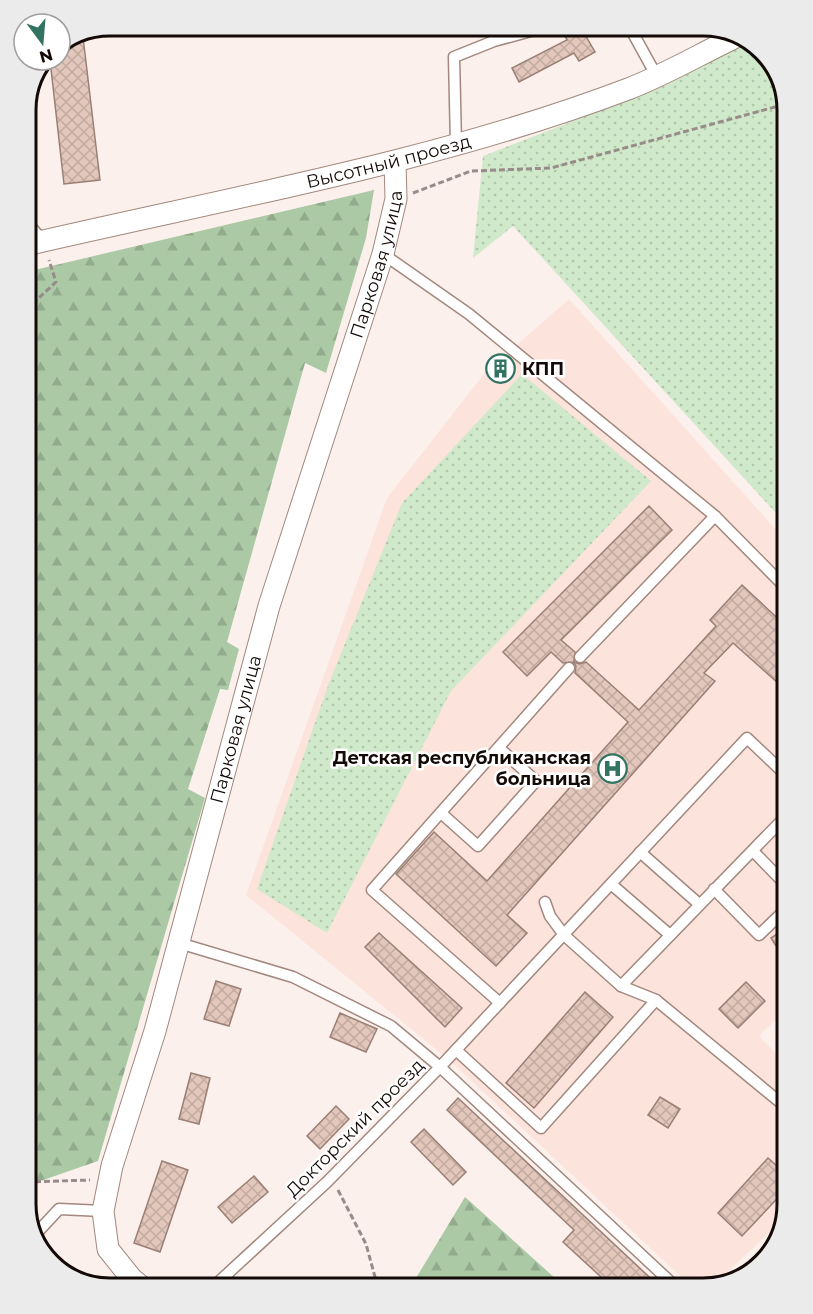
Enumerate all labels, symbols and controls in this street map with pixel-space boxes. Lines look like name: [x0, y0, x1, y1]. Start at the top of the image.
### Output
north arrow: [12, 12, 72, 72]
text: N: [37, 45, 55, 67]
street label: Высотный проезд: [304, 130, 474, 193]
street label: Парковая улица: [345, 190, 407, 341]
building icon: КПП: [485, 353, 517, 385]
place label: КПП: [522, 358, 564, 380]
street label: Парковая улица: [206, 653, 266, 806]
place label: Детская республиканская больница: [333, 747, 591, 790]
hospital icon: Детская республиканская больница: [596, 752, 628, 784]
street label: Докторский проезд: [281, 1054, 429, 1202]

